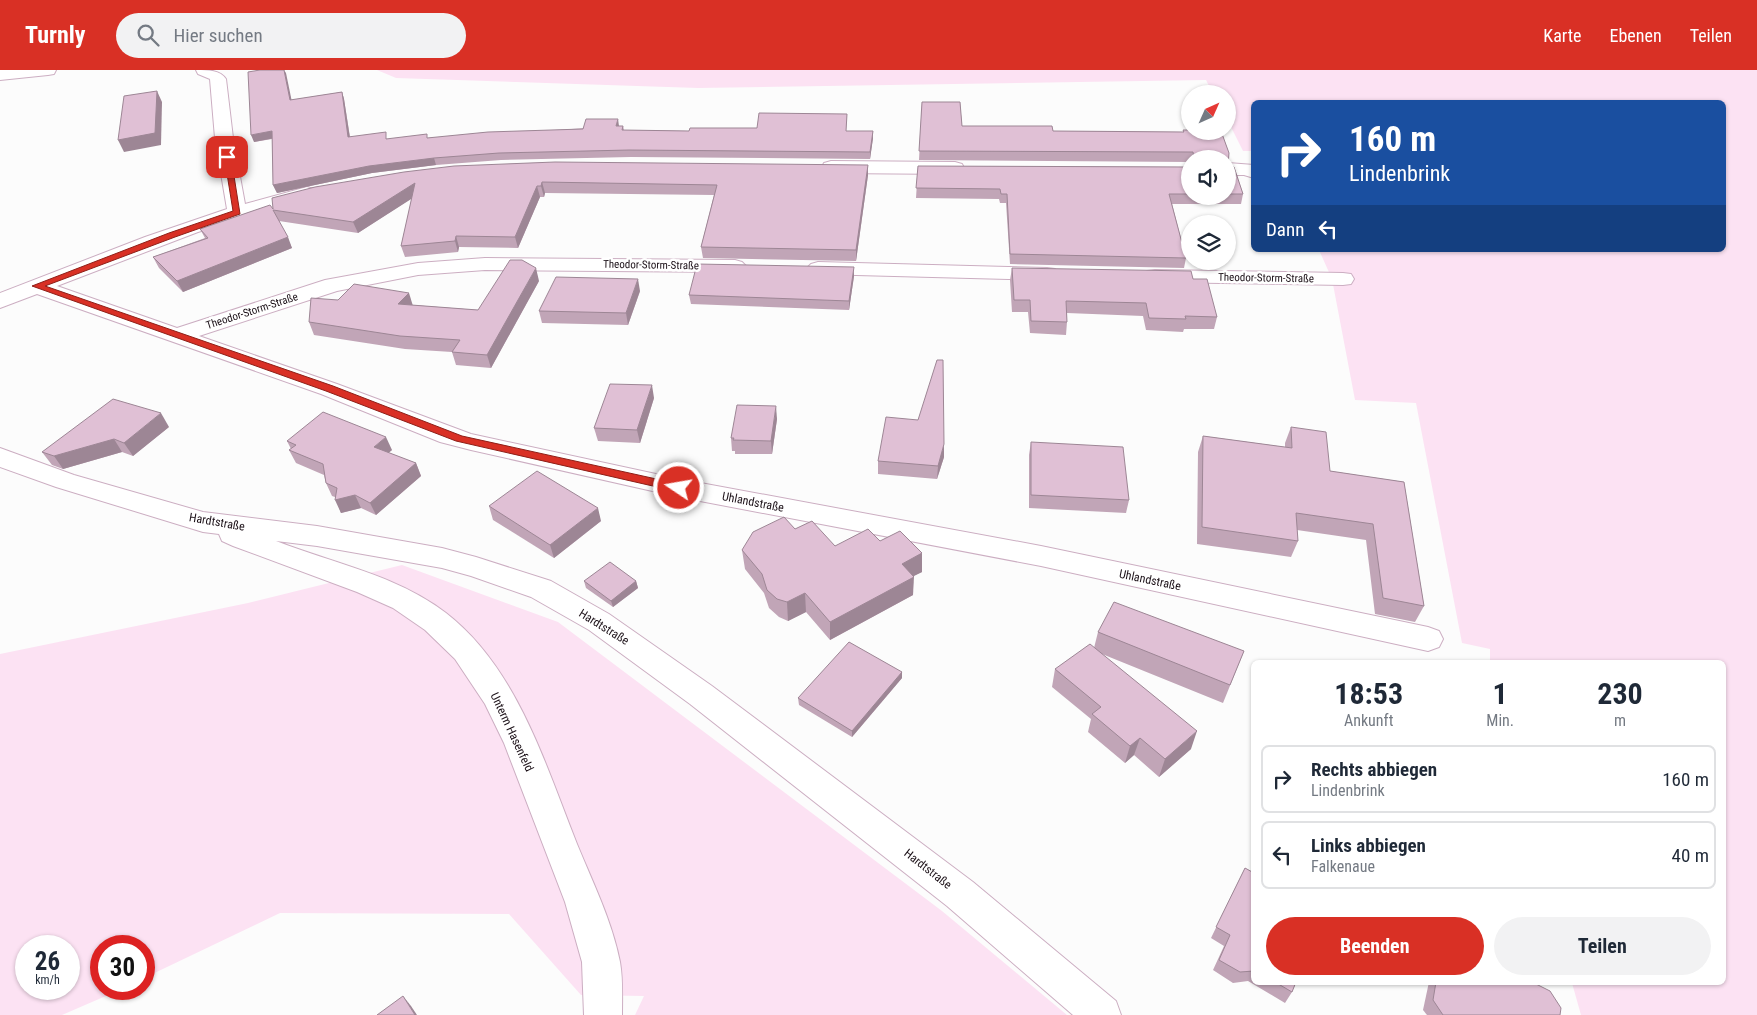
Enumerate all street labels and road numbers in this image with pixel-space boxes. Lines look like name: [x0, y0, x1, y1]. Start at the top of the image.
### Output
street label: Theodor-Storm-Straße: [603, 258, 699, 272]
street label: Theodor-Storm-Straße: [1218, 271, 1314, 285]
street label: Theodor-Storm-Straße: [204, 290, 300, 332]
street label: Uhlandstraße: [721, 489, 786, 515]
street label: Hardtstraße: [188, 510, 246, 534]
street label: Uhlandstraße: [1118, 567, 1183, 593]
street label: Hardtstraße: [576, 606, 632, 648]
street label: Unterm Hasenfeld: [488, 690, 536, 774]
street label: Hardtstraße: [901, 846, 955, 892]

